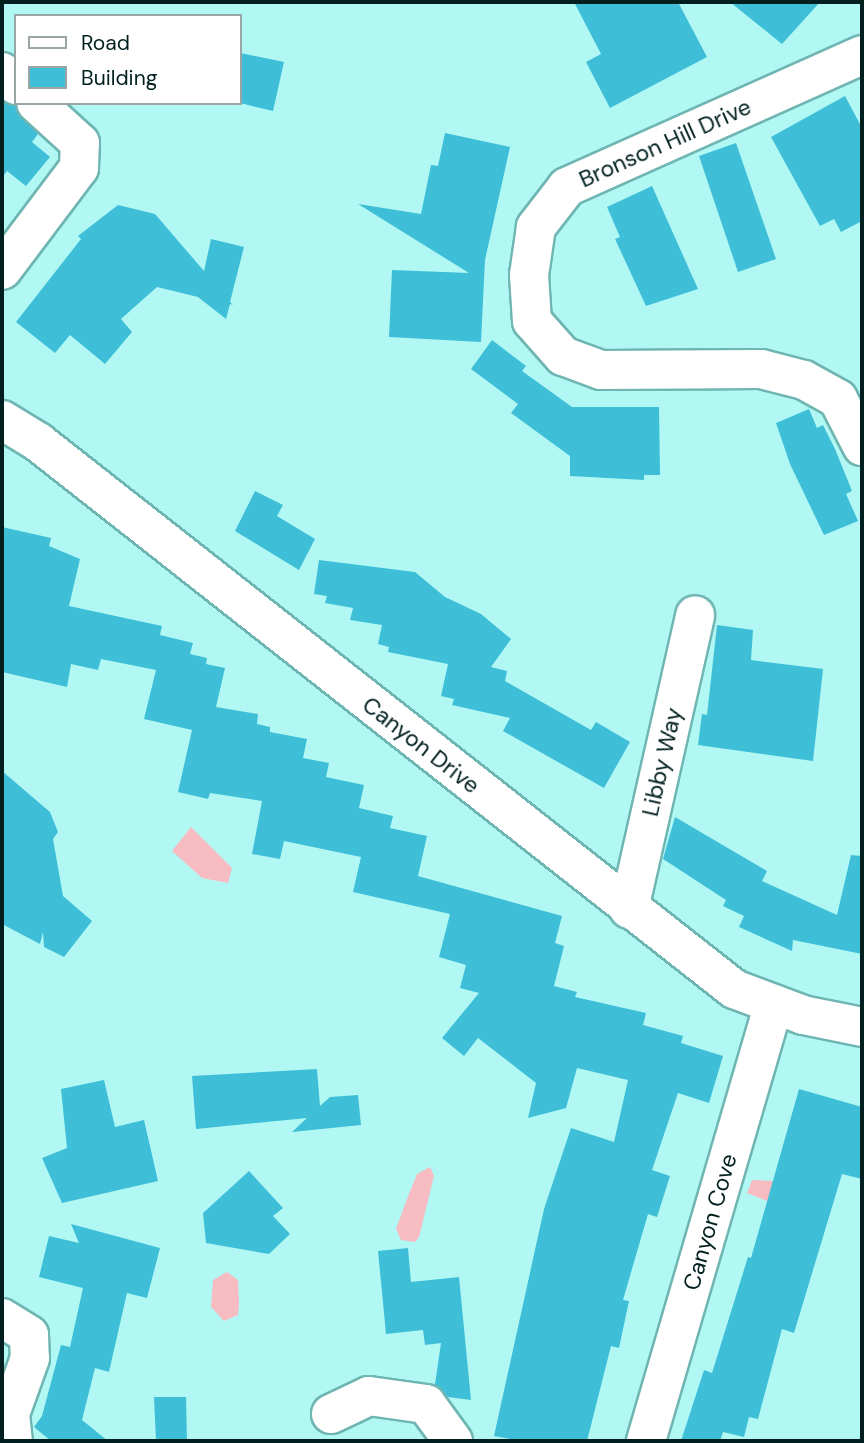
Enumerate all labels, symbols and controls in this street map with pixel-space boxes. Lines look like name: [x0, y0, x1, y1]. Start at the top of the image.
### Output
legend: [14, 14, 242, 105]
text: Road: [81, 29, 130, 57]
text: Building: [81, 64, 157, 92]
street label: Bronson Hill Drive: [575, 93, 755, 193]
street label: Canyon Drive: [357, 691, 485, 799]
street label: Libby Way: [636, 705, 688, 819]
street label: Canyon Cove: [677, 1151, 743, 1293]

